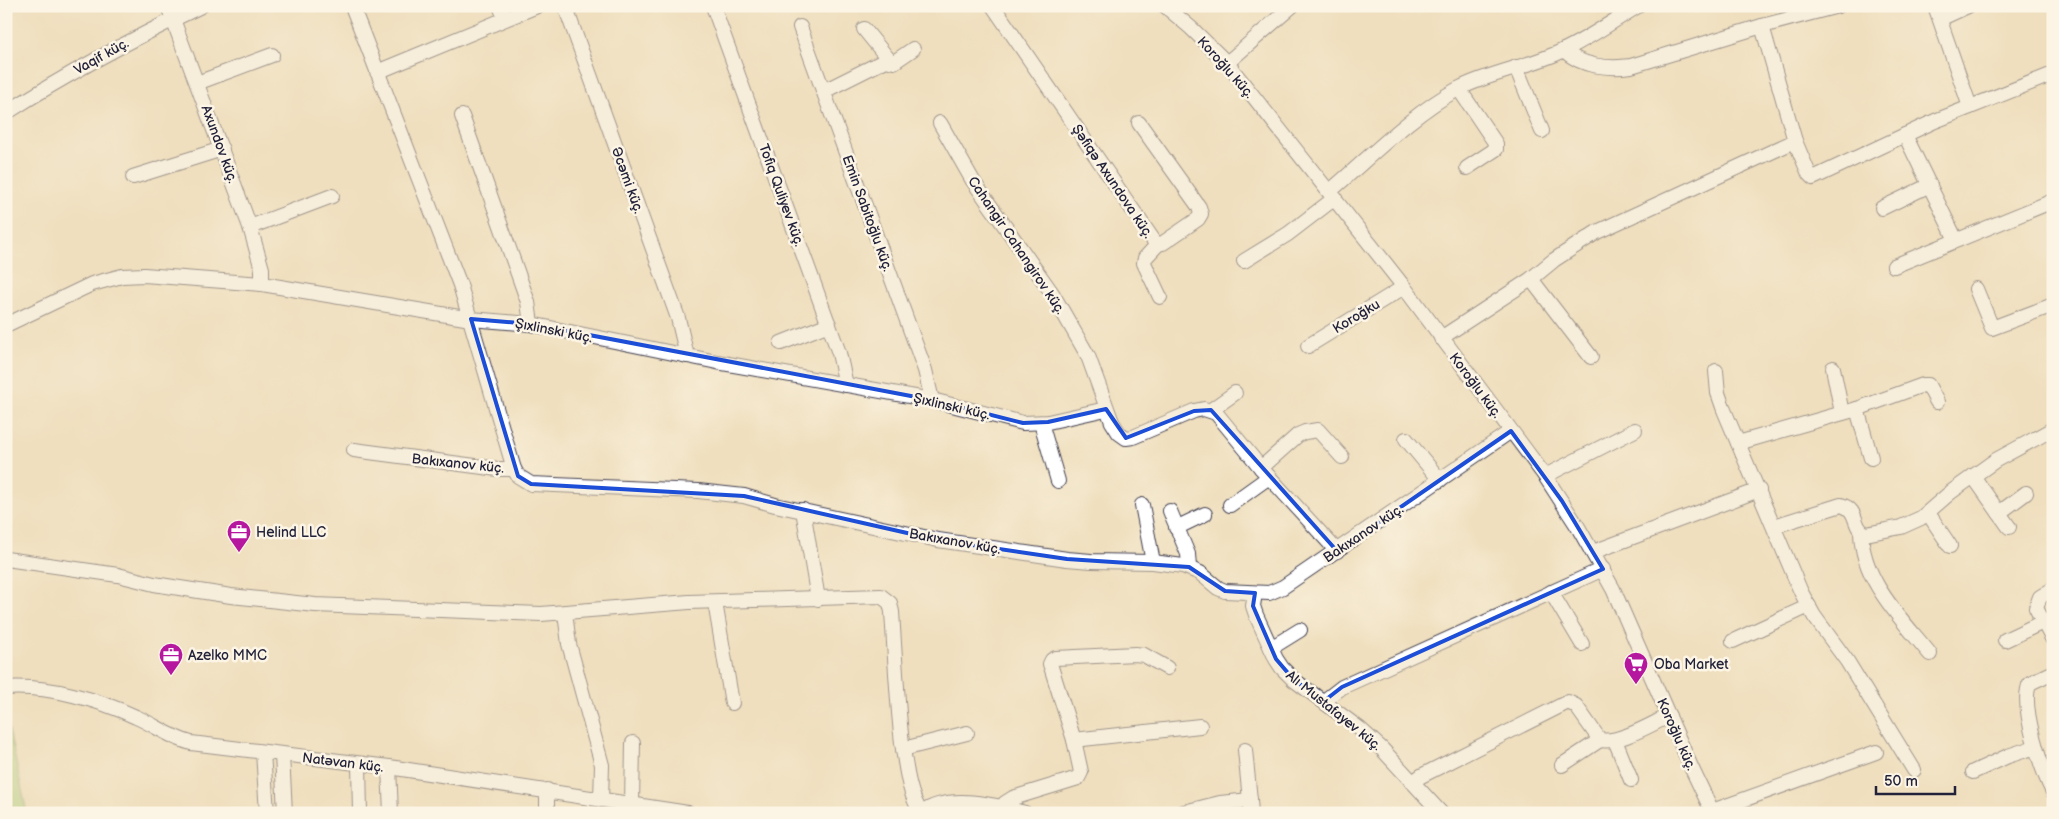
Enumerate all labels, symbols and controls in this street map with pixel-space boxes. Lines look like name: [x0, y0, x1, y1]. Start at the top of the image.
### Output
street label: Koroğlu küç.: [1193, 33, 1258, 102]
street label: Vaqif küç.: [71, 34, 132, 78]
street label: Axundov küç.: [198, 103, 242, 186]
street label: Şəfiqə Axundova küç.: [1068, 121, 1157, 241]
street label: Tofiq Quliyev küç.: [755, 142, 808, 249]
street label: Əcəmi küç.: [608, 145, 648, 216]
street label: Emin Sabitoğlu küç.: [839, 153, 897, 274]
street label: Cahangir Cahangirov küç.: [964, 173, 1069, 318]
street label: Koroğku: [1329, 296, 1383, 337]
street label: Şıxlinski küç.: [514, 315, 594, 346]
street label: Koroğlu küç.: [1446, 349, 1506, 421]
street label: Şıxlinski küç.: [912, 389, 992, 424]
street label: Bakıxanov küç.: [411, 450, 505, 477]
street label: Bakıxanov küç.: [1320, 500, 1407, 566]
office icon: Helind LLC: [226, 519, 252, 553]
place label: Helind LLC: [256, 524, 326, 541]
street label: Bakıxanov küç.: [908, 525, 1002, 558]
office icon: Azelko MMC: [158, 642, 184, 676]
place label: Azelko MMC: [188, 647, 267, 664]
supermarket icon: Oba Market: [1623, 651, 1649, 685]
place label: Oba Market: [1654, 656, 1729, 673]
street label: Alı Mustafayev küç.: [1282, 667, 1385, 754]
street label: Koroğlu küç.: [1653, 695, 1700, 773]
street label: Natəvan küç.: [301, 749, 385, 776]
scale bar: [1876, 764, 1955, 796]
text: 50 m: [1884, 772, 1918, 791]

